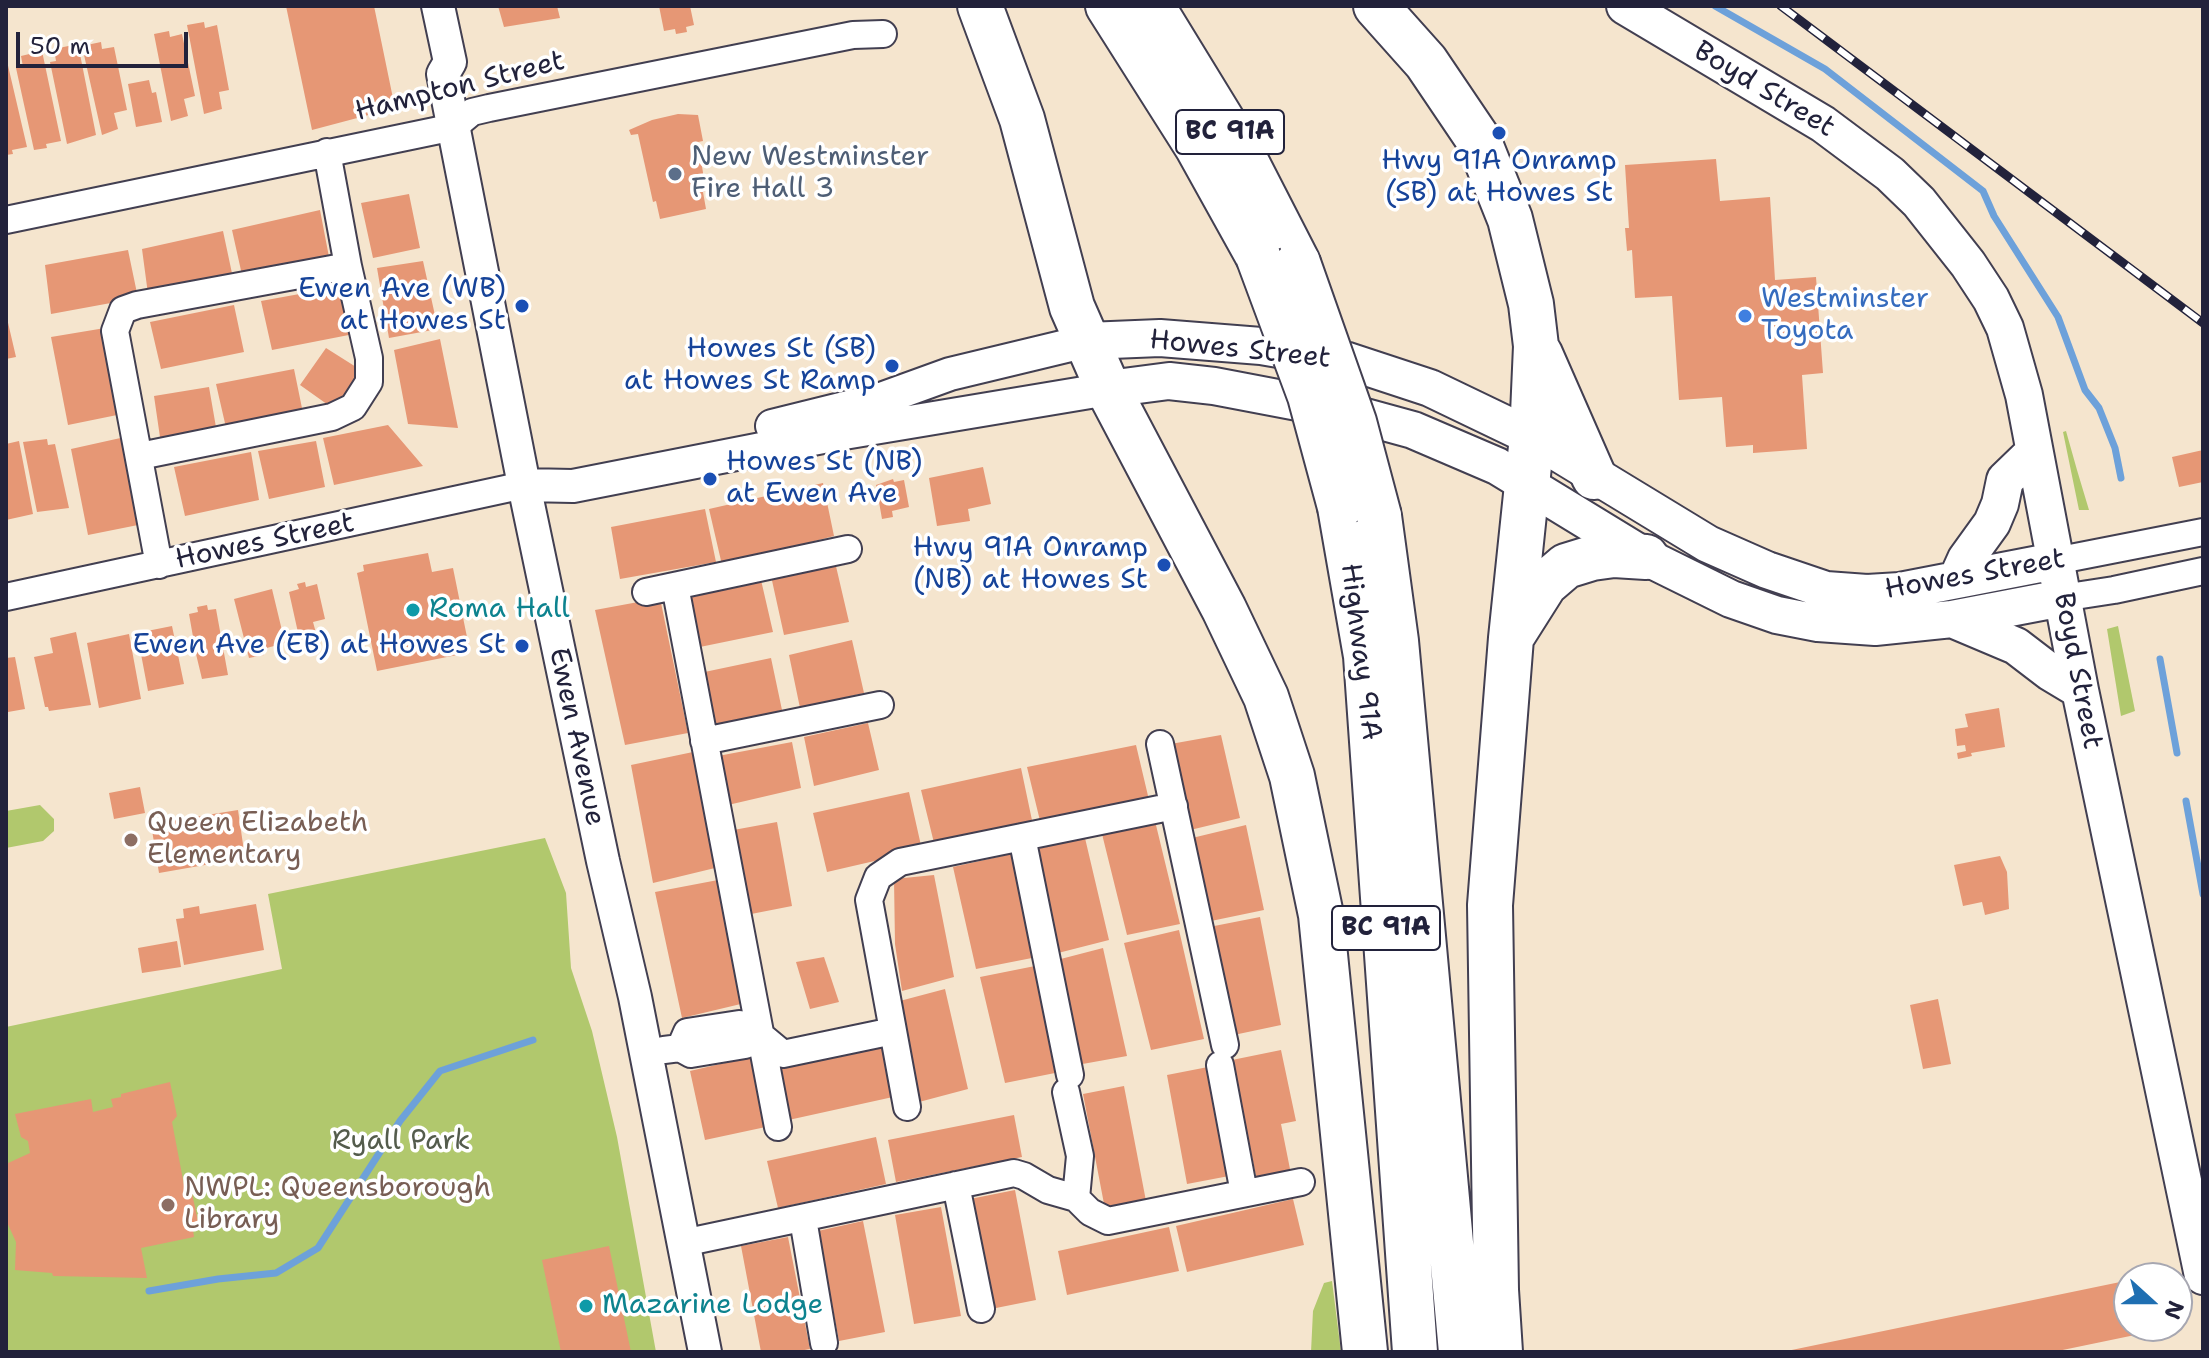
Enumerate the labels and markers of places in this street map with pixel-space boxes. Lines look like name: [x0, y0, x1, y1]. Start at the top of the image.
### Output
marker: Hwy 91A Onramp (SB) at Howes St: [1490, 124, 1508, 142]
place label: New Westminster Fire Hall 3: [691, 141, 929, 207]
place label: Hwy 91A Onramp (SB) at Howes St: [1381, 145, 1617, 211]
marker: New Westminster Fire Hall 3: [666, 165, 684, 183]
place label: Ewen Ave (WB) at Howes St: [298, 273, 506, 339]
place label: Westminster Toyota: [1761, 283, 1929, 349]
marker: Ewen Ave (WB) at Howes St: [513, 297, 531, 315]
marker: Westminster Toyota: [1736, 307, 1754, 325]
place label: Howes St (SB) at Howes St Ramp: [624, 333, 876, 399]
marker: Howes St (SB) at Howes St Ramp: [883, 357, 901, 375]
place label: Howes St (NB) at Ewen Ave: [726, 446, 922, 512]
marker: Howes St (NB) at Ewen Ave: [701, 470, 719, 488]
place label: Hwy 91A Onramp (NB) at Howes St: [913, 532, 1148, 598]
marker: Hwy 91A Onramp (NB) at Howes St: [1155, 556, 1173, 574]
place label: Roma Hall: [429, 593, 570, 627]
marker: Roma Hall: [404, 601, 422, 619]
place label: Ewen Ave (EB) at Howes St: [133, 629, 506, 663]
marker: Ewen Ave (EB) at Howes St: [513, 637, 531, 655]
place label: Queen Elizabeth Elementary: [147, 807, 368, 873]
marker: Queen Elizabeth Elementary: [122, 831, 140, 849]
place label: NWPL: Queensborough Library: [184, 1172, 491, 1238]
marker: NWPL: Queensborough Library: [159, 1196, 177, 1214]
place label: Mazarine Lodge: [602, 1289, 823, 1323]
marker: Mazarine Lodge: [577, 1297, 595, 1315]

